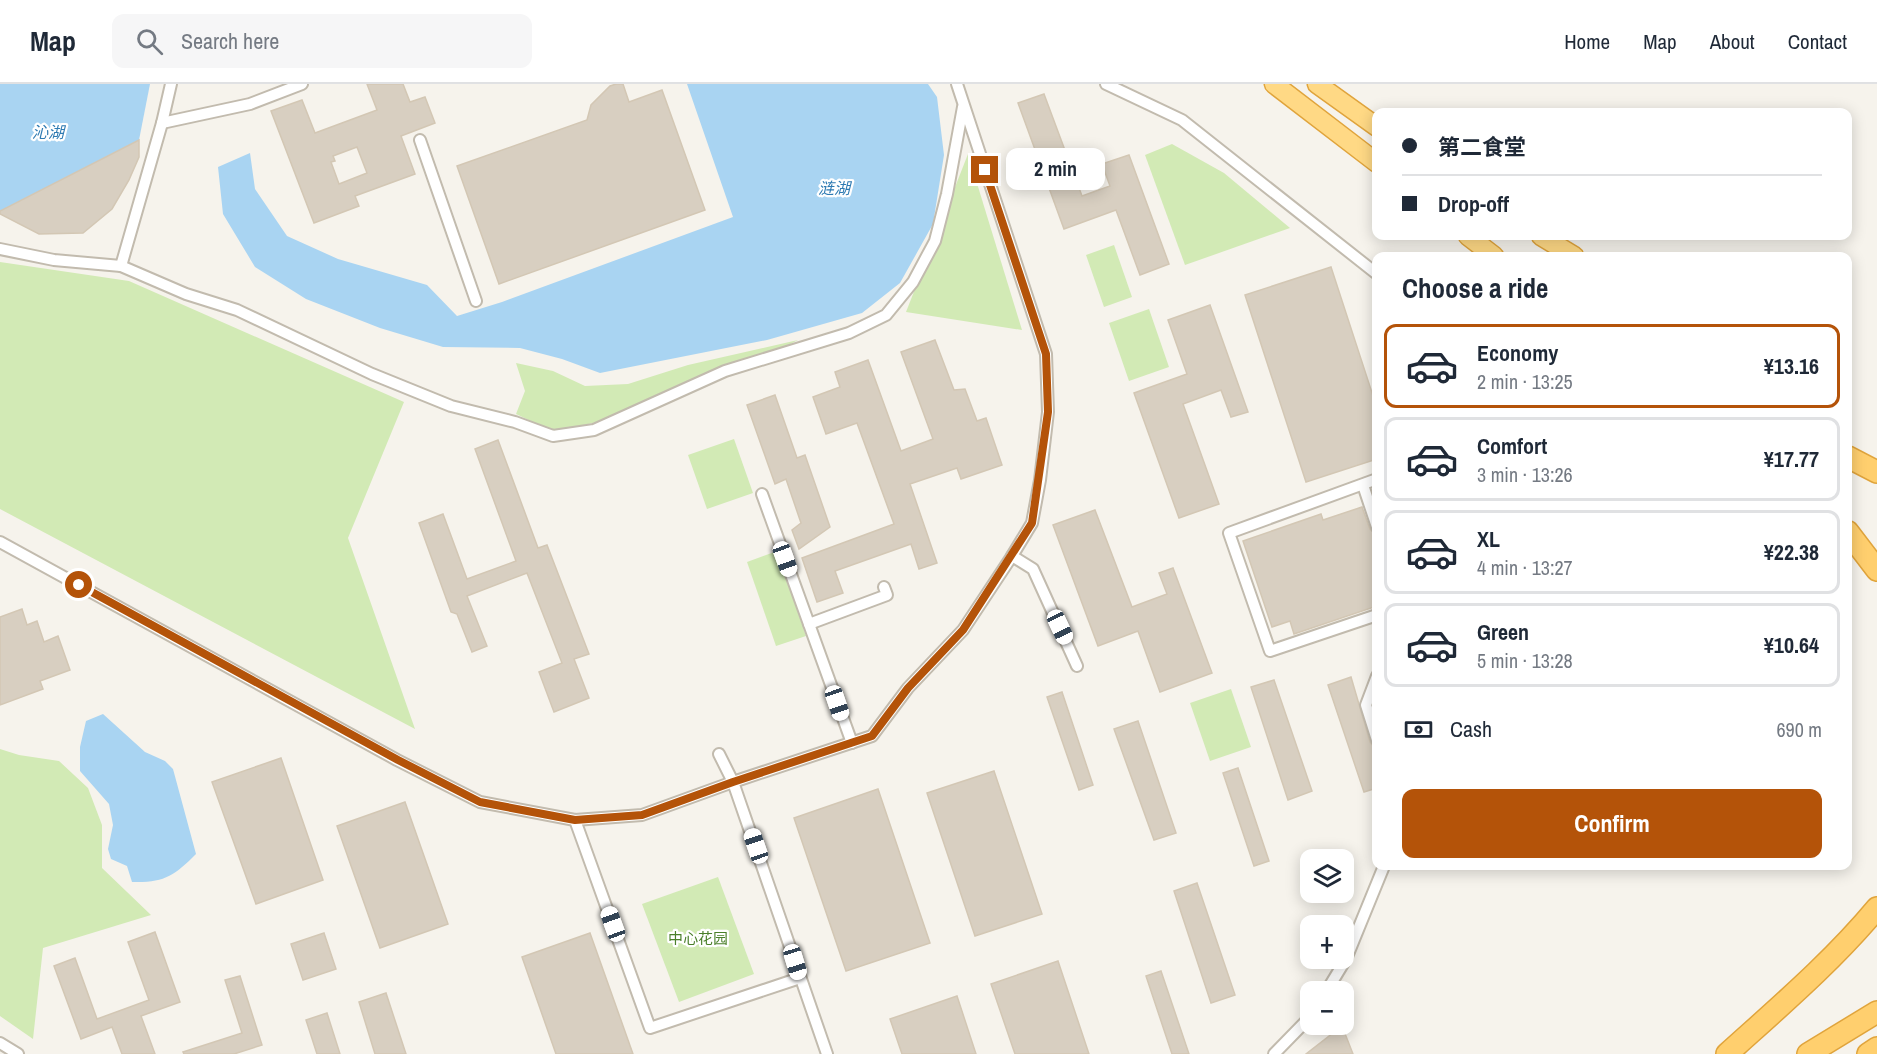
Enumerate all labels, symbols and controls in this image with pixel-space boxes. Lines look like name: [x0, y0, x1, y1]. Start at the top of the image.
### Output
search box: [112, 14, 532, 68]
text: Map: [30, 22, 76, 60]
icon: search: [133, 25, 166, 58]
text: Search here: [181, 26, 279, 56]
text: Home: [1564, 27, 1610, 56]
text: Map: [1643, 27, 1677, 56]
text: About: [1710, 27, 1755, 56]
text: Contact: [1788, 27, 1847, 56]
water label: 沁湖: [32, 121, 67, 143]
text: 第二食堂: [1438, 132, 1526, 162]
callout: 2 min: [1006, 149, 1105, 191]
text: 2 min: [1034, 155, 1077, 182]
route end: [971, 156, 998, 183]
water label: 涟湖: [818, 177, 853, 199]
text: Drop-off: [1438, 189, 1509, 219]
text: Choose a ride: [1402, 270, 1548, 306]
text: Economy: [1477, 338, 1558, 368]
icon: car: [1405, 339, 1459, 393]
text: ¥13.16: [1764, 351, 1819, 381]
text: 2 min · 13:25: [1477, 368, 1573, 395]
text: Comfort: [1477, 431, 1547, 461]
icon: car: [1405, 432, 1459, 486]
text: ¥17.77: [1764, 444, 1819, 474]
text: 3 min · 13:26: [1477, 461, 1573, 488]
text: XL: [1477, 524, 1500, 554]
icon: car: [1405, 525, 1459, 579]
text: ¥22.38: [1764, 537, 1819, 567]
car: [770, 539, 800, 579]
text: 4 min · 13:27: [1477, 554, 1573, 581]
route start: [65, 571, 92, 598]
car: [1044, 607, 1076, 647]
text: Green: [1477, 617, 1529, 647]
icon: car: [1405, 618, 1459, 672]
text: ¥10.64: [1764, 630, 1819, 660]
text: 5 min · 13:28: [1477, 647, 1573, 674]
car: [823, 683, 851, 723]
icon: cash: [1402, 713, 1435, 746]
text: Cash: [1450, 714, 1492, 744]
text: 690 m: [1776, 716, 1822, 743]
button: Confirm: [1402, 789, 1822, 858]
car: [742, 826, 770, 866]
map controls: [1300, 849, 1354, 1035]
button: layers: [1300, 849, 1354, 903]
car: [598, 904, 628, 944]
button: +: [1300, 915, 1354, 969]
park label: 中心花园: [668, 928, 728, 949]
car: [781, 942, 809, 982]
button: −: [1300, 981, 1354, 1035]

